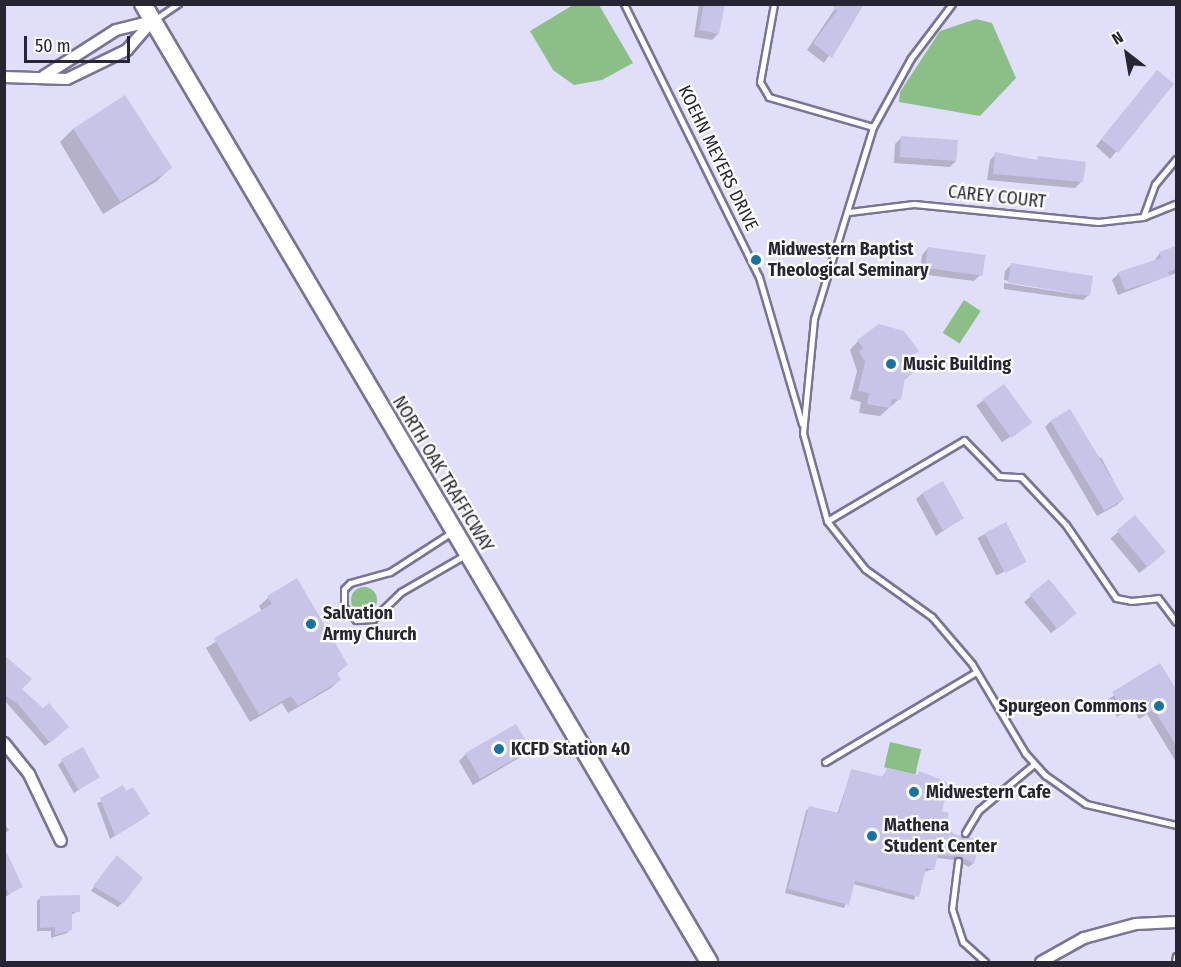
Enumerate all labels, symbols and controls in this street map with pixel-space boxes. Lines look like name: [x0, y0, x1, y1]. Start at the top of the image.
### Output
scale bar: [27, 24, 134, 62]
north arrow: [1097, 24, 1157, 84]
text: N: [1108, 28, 1126, 49]
text: 50 m: [35, 35, 71, 57]
street label: KOEHN MEYERS DRIVE: [673, 82, 763, 234]
street label: CAREY COURT: [947, 181, 1047, 213]
place label: Midwestern Baptist Theological Seminary: [768, 239, 929, 282]
marker: Midwestern Baptist Theological Seminary: [749, 253, 763, 267]
place label: Music Building: [903, 353, 1011, 375]
marker: Music Building: [884, 357, 898, 371]
street label: NORTH OAK TRAFFICWAY: [388, 392, 498, 556]
place label: Salvation Army Church: [323, 603, 417, 646]
marker: Salvation Army Church: [304, 617, 318, 631]
place label: Spurgeon Commons: [999, 695, 1147, 717]
marker: Spurgeon Commons: [1152, 699, 1166, 713]
place label: KCFD Station 40: [511, 738, 630, 760]
marker: KCFD Station 40: [492, 742, 506, 756]
place label: Midwestern Cafe: [926, 781, 1051, 803]
marker: Midwestern Cafe: [907, 785, 921, 799]
place label: Mathena Student Center: [884, 815, 997, 858]
marker: Mathena Student Center: [865, 829, 879, 843]

